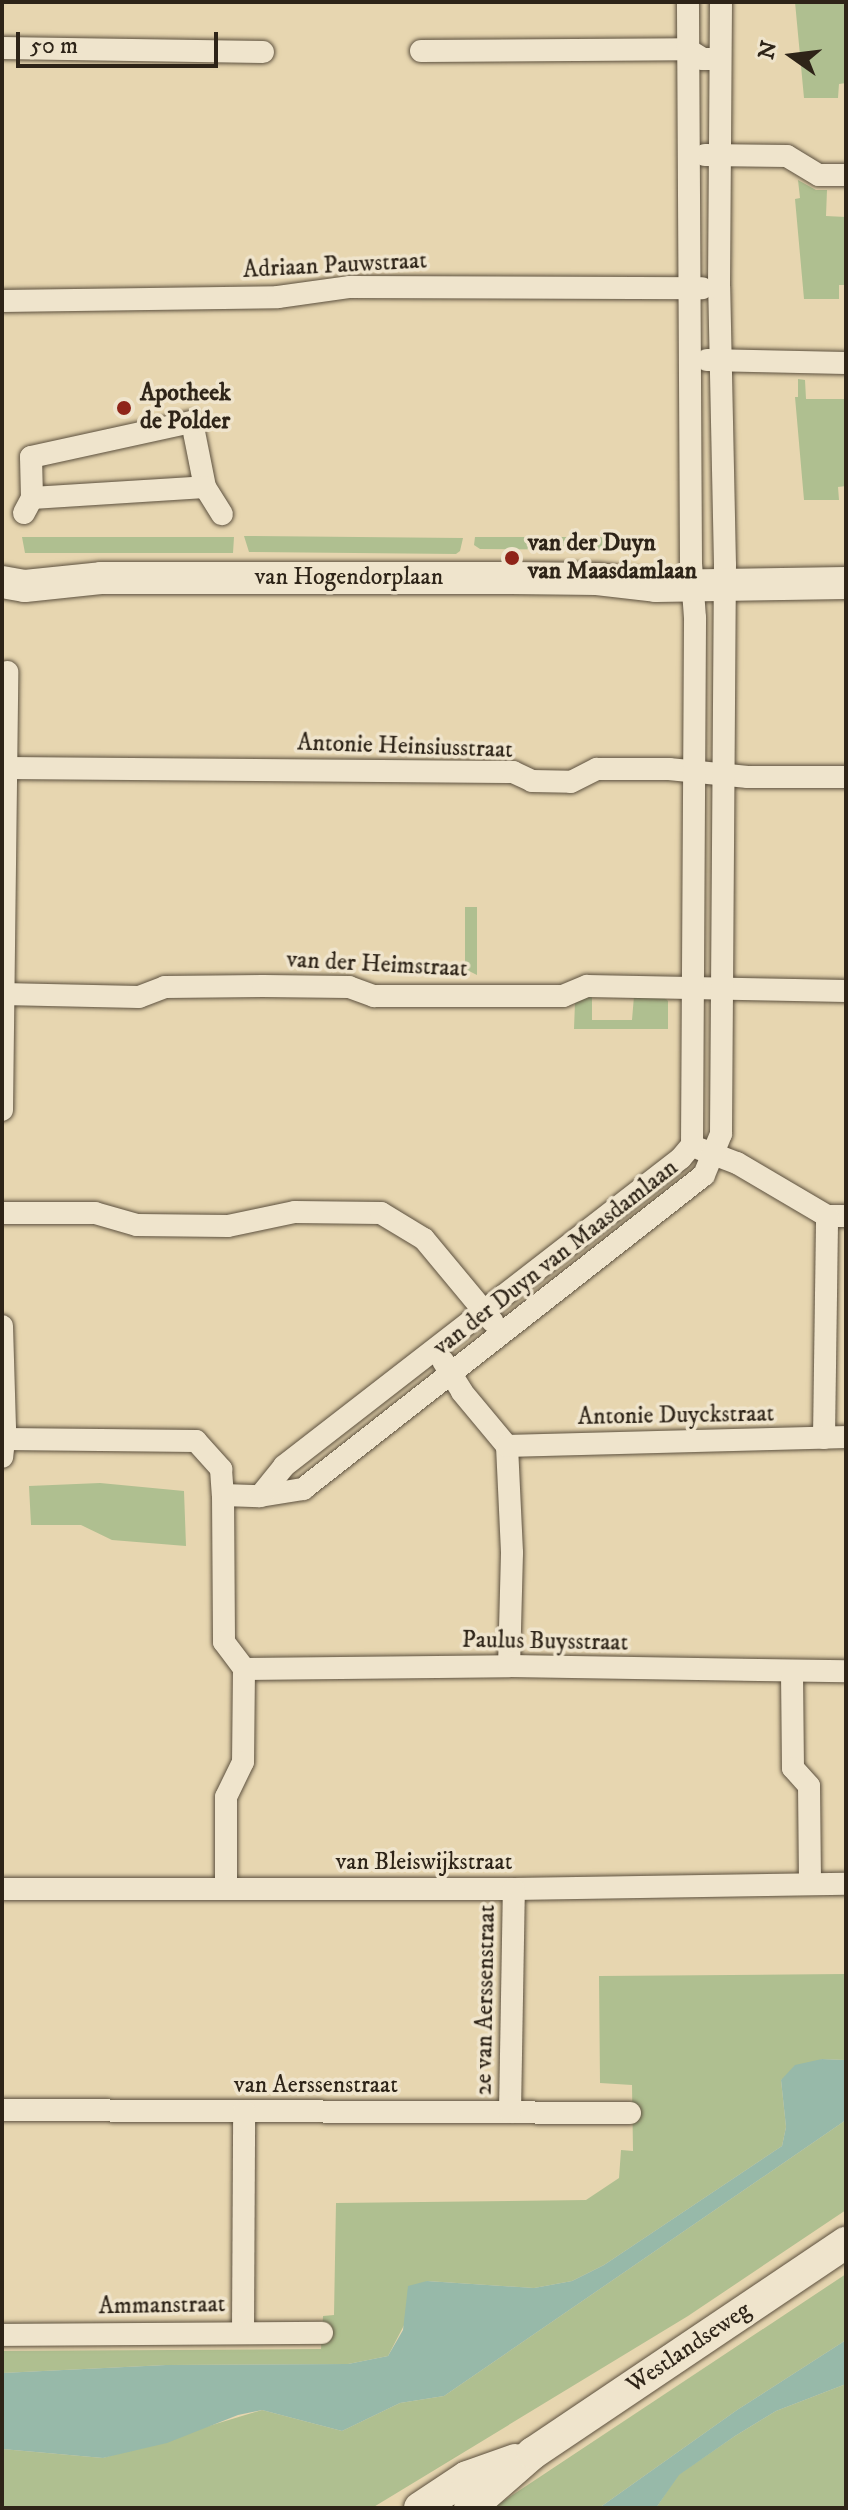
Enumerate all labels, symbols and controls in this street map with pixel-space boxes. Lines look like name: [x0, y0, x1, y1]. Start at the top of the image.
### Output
scale bar: [20, 16, 222, 66]
north arrow: [752, 16, 832, 96]
text: 50 m: [30, 31, 78, 61]
text: N: [753, 38, 784, 62]
street label: Adriaan Pauwstraat: [242, 247, 428, 285]
place label: Apotheek de Polder: [140, 380, 231, 436]
marker: Apotheek de Polder: [115, 399, 133, 417]
place label: van der Duyn van Maasdamlaan: [528, 530, 697, 586]
marker: van der Duyn van Maasdamlaan: [503, 549, 521, 567]
street label: van Hogendorplaan: [255, 564, 443, 592]
street label: Antonie Heinsiusstraat: [297, 729, 513, 765]
street label: van der Heimstraat: [286, 946, 468, 984]
street label: van der Duyn van Maasdamlaan: [428, 1154, 684, 1362]
street label: Antonie Duyckstraat: [578, 1400, 774, 1432]
street label: Paulus Buysstraat: [462, 1626, 628, 1658]
street label: van Bleiswijkstraat: [336, 1849, 512, 1877]
street label: 2e van Aerssenstraat: [470, 1904, 502, 2096]
street label: van Aerssenstraat: [234, 2072, 398, 2100]
street label: Ammanstraat: [98, 2290, 226, 2322]
street label: Westlandseweg: [622, 2296, 756, 2400]

